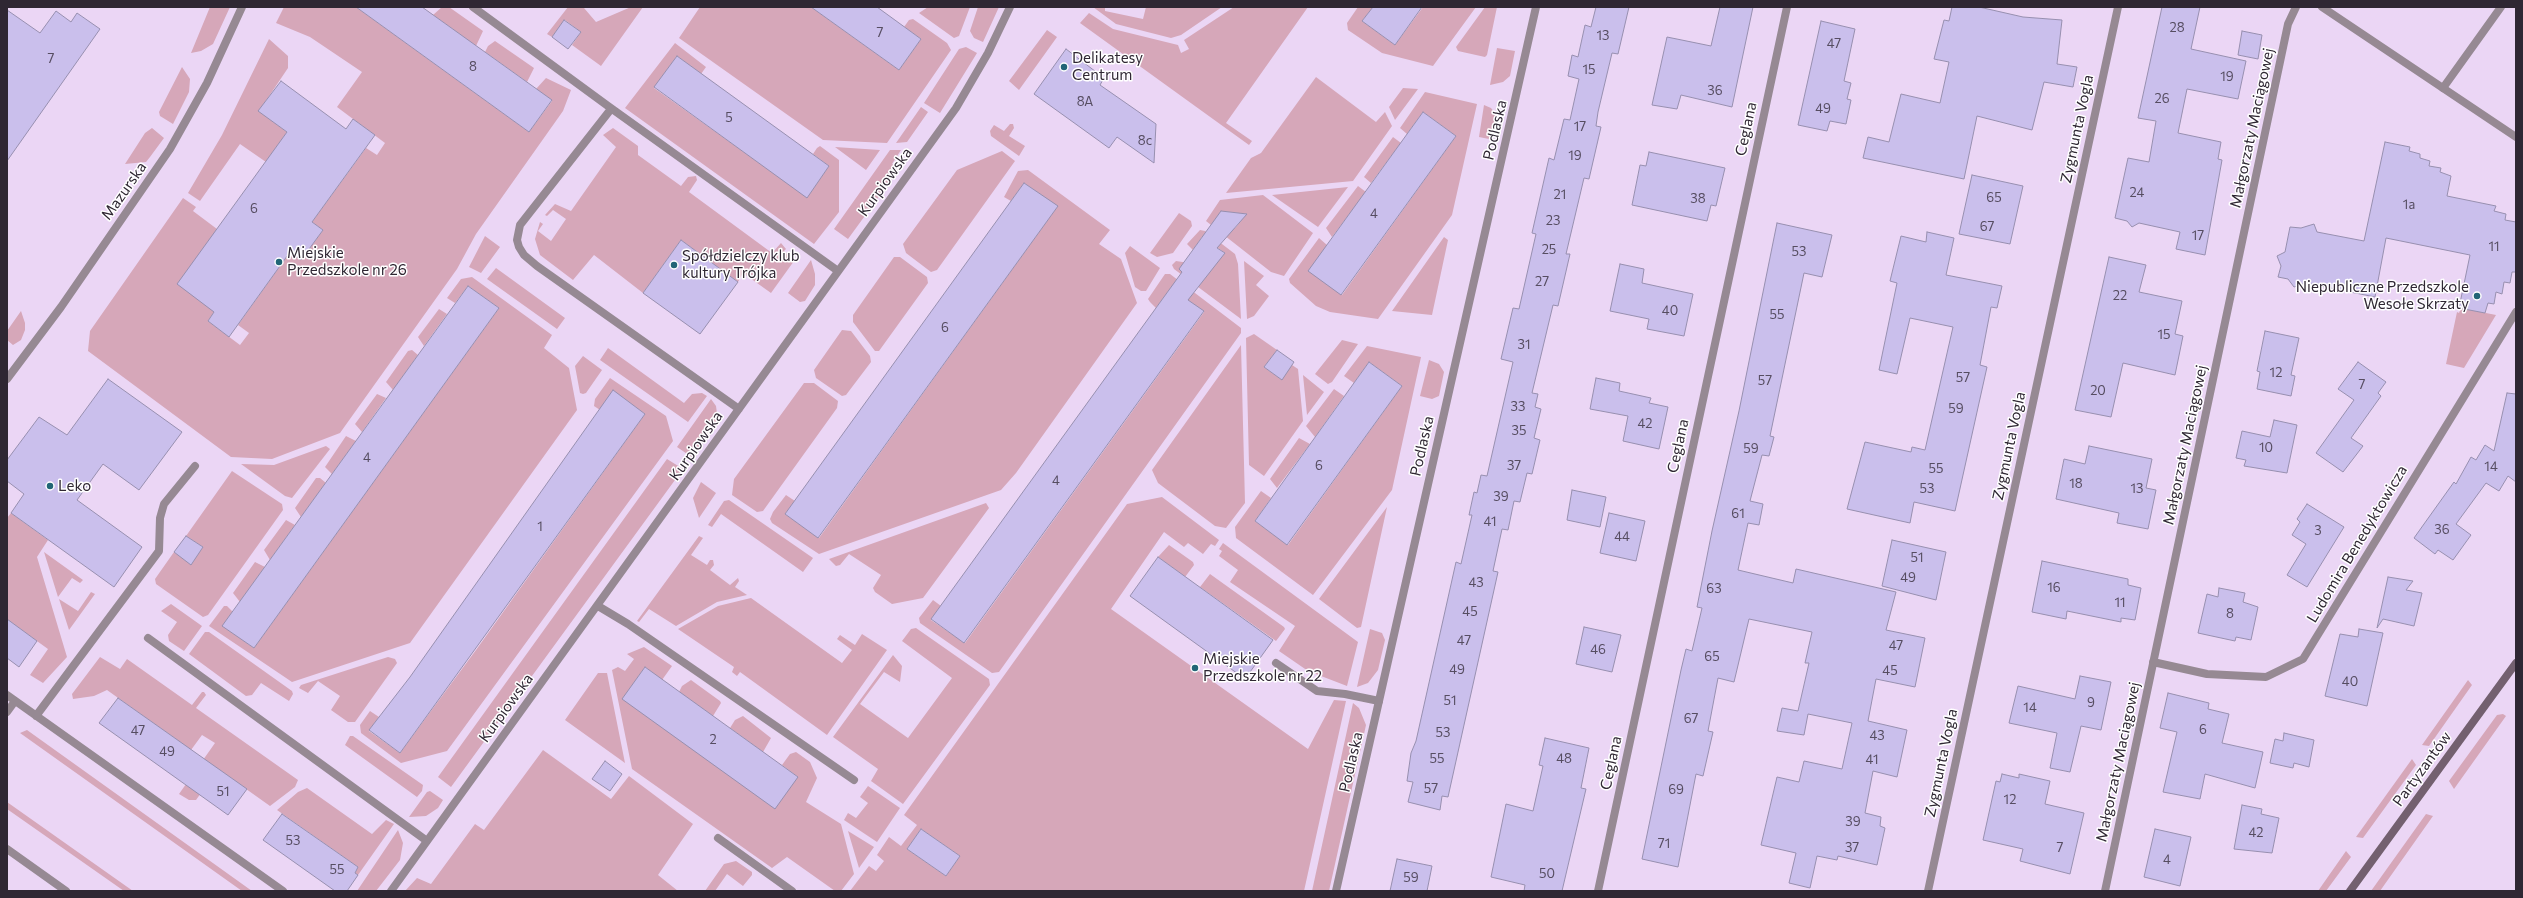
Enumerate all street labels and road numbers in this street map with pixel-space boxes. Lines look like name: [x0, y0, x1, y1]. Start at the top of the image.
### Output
street label: Małgorzaty Maciągowej: [2226, 46, 2278, 210]
street label: Zygmunta Vogla: [2057, 73, 2097, 185]
street label: Podlaska: [1479, 98, 1511, 162]
street label: Ceglana: [1732, 101, 1760, 157]
street label: Kurpiowska: [854, 144, 916, 220]
street label: Mazurska: [98, 159, 150, 223]
street label: Małgorzaty Maciągowej: [2159, 363, 2211, 527]
street label: Zygmunta Vogla: [1989, 390, 2029, 502]
street label: Kurpiowska: [666, 408, 726, 484]
street label: Podlaska: [1406, 414, 1438, 478]
street label: Ceglana: [1664, 418, 1692, 474]
street label: Ludomira Benedyktowicza: [2303, 462, 2411, 626]
street label: Kurpiowska: [475, 670, 537, 746]
street label: Małgorzaty Maciągowej: [2092, 680, 2144, 844]
street label: Zygmunta Vogla: [1921, 707, 1961, 819]
street label: Partyzantów: [2389, 728, 2455, 810]
street label: Podlaska: [1335, 730, 1367, 794]
street label: Ceglana: [1597, 735, 1625, 791]

